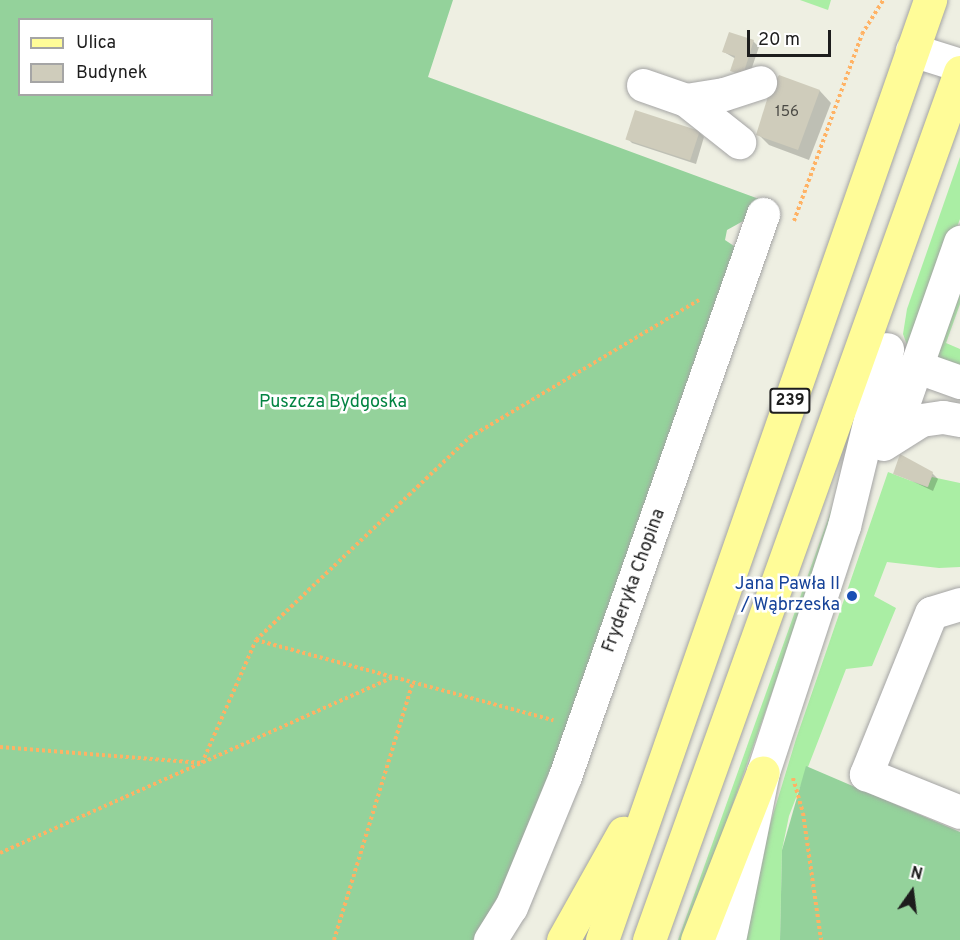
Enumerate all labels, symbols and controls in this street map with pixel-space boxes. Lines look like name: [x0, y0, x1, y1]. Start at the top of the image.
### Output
legend: [18, 18, 213, 96]
scale bar: [750, 18, 834, 56]
text: 20 m: [758, 29, 800, 52]
text: Ulica: [76, 32, 116, 55]
text: Budynek: [76, 62, 147, 85]
house number: 156: [775, 104, 799, 122]
road number: 239: [769, 388, 811, 414]
park label: Puszcza Bydgoska: [259, 392, 407, 414]
street label: Fryderyka Chopina: [599, 506, 671, 656]
place label: Jana Pawła II / Wąbrzeska: [735, 575, 840, 618]
marker: Jana Pawła II / Wąbrzeska: [845, 589, 859, 603]
north arrow: [882, 862, 942, 922]
text: N: [908, 863, 924, 886]

